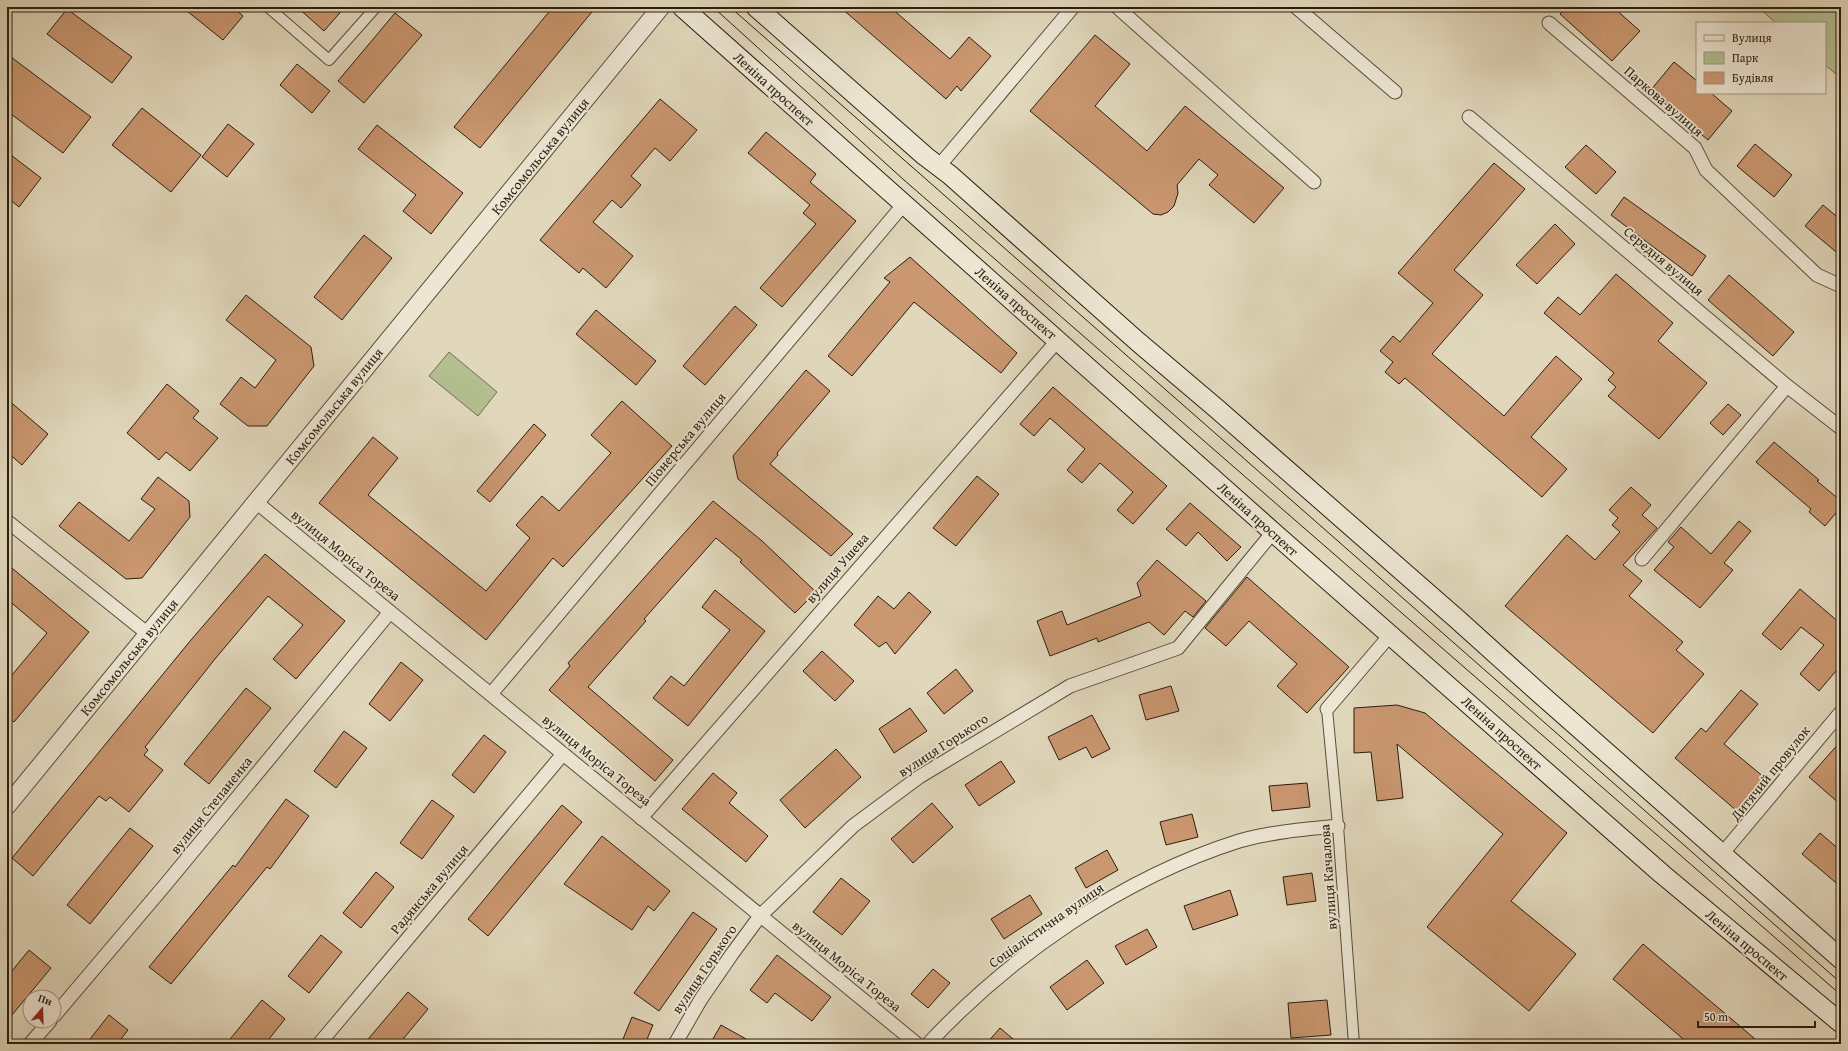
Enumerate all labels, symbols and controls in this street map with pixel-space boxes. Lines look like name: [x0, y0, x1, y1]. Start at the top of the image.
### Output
legend: [1696, 22, 1826, 94]
text: Вулиця: [1732, 29, 1772, 46]
street label: Леніна проспект: [729, 47, 819, 131]
text: Парк: [1732, 49, 1759, 66]
street label: Паркова вулиця: [1620, 61, 1708, 141]
text: Будівля: [1732, 69, 1773, 86]
street label: Комсомольська вулиця: [486, 93, 594, 219]
street label: Середня вулиця: [1620, 221, 1708, 301]
street label: Леніна проспект: [971, 262, 1062, 344]
street label: Комсомольська вулиця: [280, 343, 388, 469]
street label: Піонерська вулиця: [640, 388, 730, 490]
street label: Леніна проспект: [1213, 477, 1303, 561]
street label: вулиця Моріса Тореза: [287, 505, 405, 606]
street label: вулиця Ушева: [801, 528, 873, 608]
street label: Комсомольська вулиця: [75, 594, 183, 720]
street label: Леніна проспект: [1457, 691, 1547, 775]
street label: вулиця Горького: [894, 708, 992, 782]
street label: вулиця Моріса Тореза: [538, 710, 656, 811]
street label: Дитячий провулок: [1725, 721, 1815, 826]
street label: вулиця Степаненка: [165, 752, 257, 858]
street label: вулиця Качалова: [1314, 823, 1342, 931]
street label: Радянська вулиця: [385, 840, 473, 938]
street label: Соціалістична вулиця: [984, 878, 1108, 972]
street label: Леніна проспект: [1701, 904, 1793, 986]
street label: вулиця Моріса Тореза: [788, 916, 906, 1017]
street label: вулиця Горького: [667, 920, 741, 1018]
north arrow: [22, 989, 62, 1029]
text: Пн: [36, 990, 55, 1009]
scale bar: [1698, 1003, 1815, 1029]
text: 50 m: [1704, 1008, 1728, 1025]

